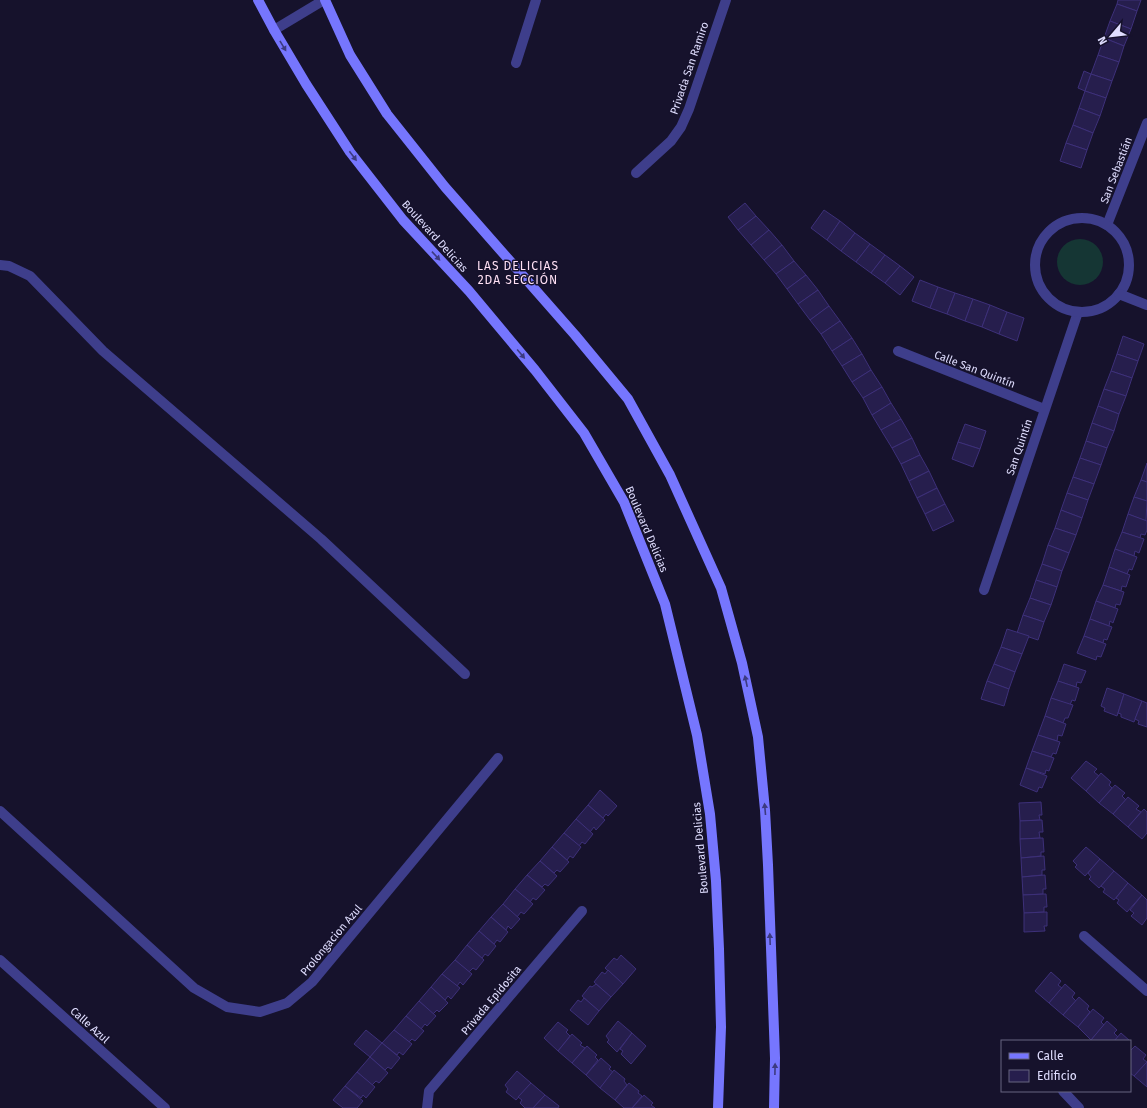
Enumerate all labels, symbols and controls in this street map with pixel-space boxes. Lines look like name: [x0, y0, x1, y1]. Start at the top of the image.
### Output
north arrow: [1091, 16, 1131, 56]
street label: Privada San Ramiro: [668, 20, 711, 116]
text: N: [1095, 34, 1110, 47]
one-way arrow: [280, 40, 287, 52]
street label: San Sebastián: [1098, 135, 1135, 205]
one-way arrow: [349, 151, 357, 161]
street label: Boulevard Delicias: [399, 198, 470, 275]
one-way arrow: [432, 251, 441, 261]
district label: LAS DELICIAS 2DA SECCIÓN: [477, 259, 559, 287]
street label: Calle San Quintín: [933, 348, 1017, 391]
one-way arrow: [517, 349, 526, 359]
street label: San Quintín: [1004, 417, 1035, 477]
street label: Boulevard Delicias: [623, 484, 671, 574]
one-way arrow: [742, 675, 748, 687]
street label: Boulevard Delicias: [690, 802, 711, 894]
one-way arrow: [761, 803, 768, 815]
street label: Prolongacion Azul: [298, 902, 365, 979]
one-way arrow: [767, 933, 774, 945]
street label: Privada Epidosita: [459, 963, 524, 1038]
street label: Calle Azul: [68, 1005, 112, 1046]
legend: [1001, 1040, 1131, 1092]
text: Calle: [1037, 1049, 1064, 1063]
one-way arrow: [772, 1062, 778, 1075]
text: Edificio: [1037, 1069, 1077, 1083]

